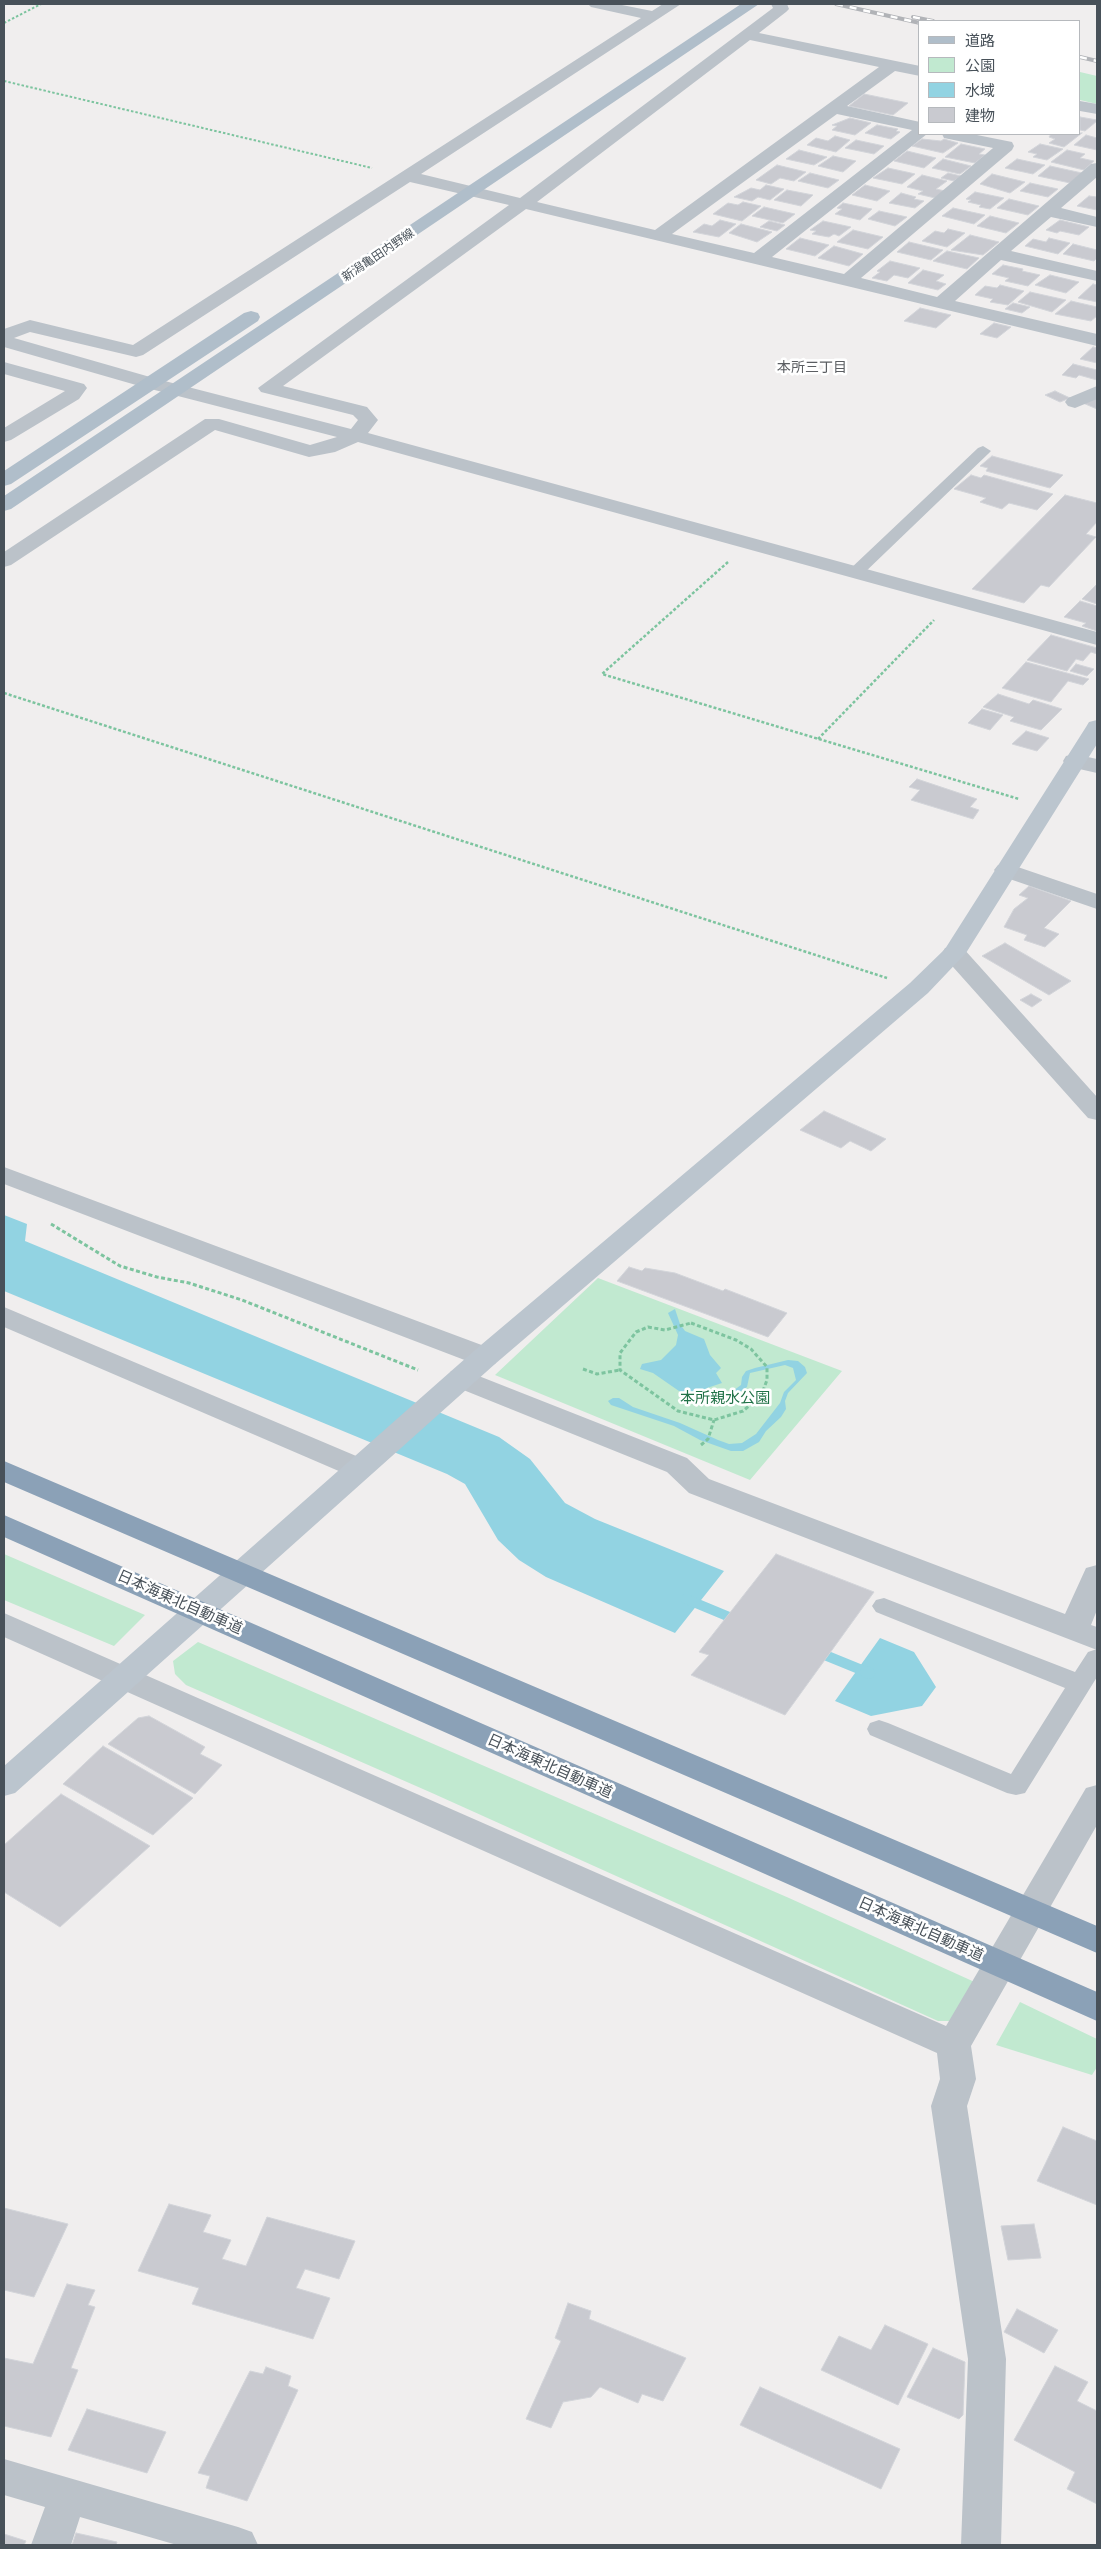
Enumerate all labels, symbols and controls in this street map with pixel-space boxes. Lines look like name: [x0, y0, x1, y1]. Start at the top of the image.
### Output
legend: [918, 20, 1081, 135]
text: 道路: [965, 31, 995, 49]
text: 公園: [965, 56, 995, 74]
text: 水域: [965, 81, 995, 99]
text: 建物: [965, 106, 995, 124]
street label: 新潟亀田内野線: [339, 226, 417, 284]
district label: 本所三丁目: [777, 359, 847, 375]
park label: 本所親水公園: [680, 1389, 770, 1407]
street label: 日本海東北自動車道: [115, 1566, 245, 1638]
street label: 日本海東北自動車道: [485, 1730, 615, 1802]
street label: 日本海東北自動車道: [856, 1893, 986, 1965]

